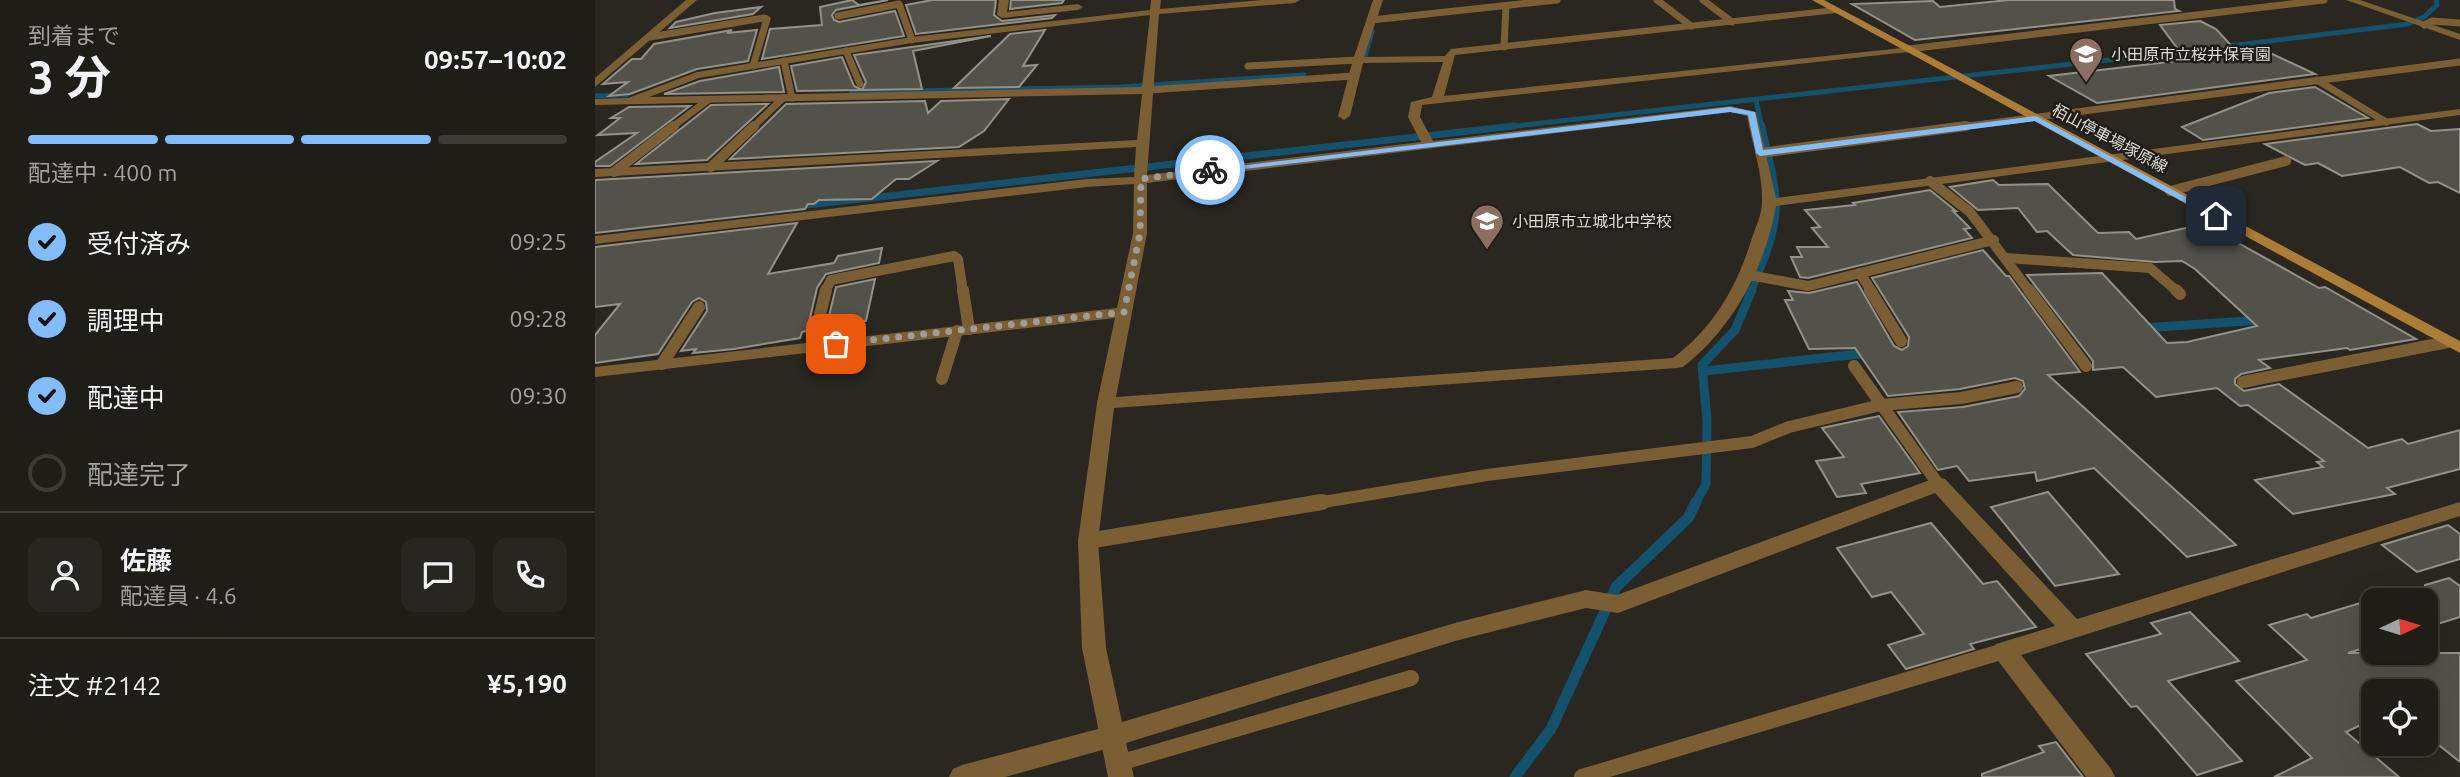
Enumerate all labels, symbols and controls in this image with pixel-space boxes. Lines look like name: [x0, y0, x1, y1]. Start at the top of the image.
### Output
text: 到着まで: [28, 23, 120, 48]
school or university icon: 小田原市立桜井保育園: [2067, 35, 2105, 84]
text: 09:57–10:02: [424, 45, 567, 74]
place label: 小田原市立桜井保育園: [2111, 45, 2271, 63]
text: 3 分: [28, 51, 111, 103]
street label: 栢山停車場塚原線: [2049, 100, 2171, 176]
courier: [1175, 135, 1245, 205]
icon: bike: [1191, 151, 1229, 189]
text: 配達中 · 400 m: [28, 160, 177, 185]
pin: [2186, 186, 2246, 246]
icon: home: [2197, 197, 2235, 235]
school or university icon: 小田原市立城北中学校: [1468, 202, 1506, 251]
place label: 小田原市立城北中学校: [1512, 212, 1672, 230]
icon: check: [28, 223, 66, 261]
text: 受付済み: [87, 229, 191, 258]
text: 09:25: [509, 229, 567, 254]
icon: check: [28, 300, 66, 338]
text: 調理中: [87, 306, 165, 335]
text: 09:28: [509, 306, 567, 331]
pin: [806, 314, 866, 374]
icon: bag: [817, 325, 855, 363]
icon: check: [28, 377, 66, 415]
text: 配達中: [87, 383, 165, 412]
text: 09:30: [509, 383, 567, 408]
text: 配達完了: [87, 460, 191, 489]
button: person: [28, 538, 102, 612]
button: chat: [401, 538, 475, 612]
button: phone: [493, 538, 567, 612]
text: 佐藤: [120, 546, 172, 575]
text: 配達員 · 4.6: [120, 583, 237, 608]
north arrow: [2361, 588, 2438, 665]
map controls: [2361, 588, 2438, 756]
text: ¥5,190: [487, 669, 567, 698]
text: 注文 #2142: [28, 671, 162, 700]
button: locate: [2361, 679, 2438, 756]

